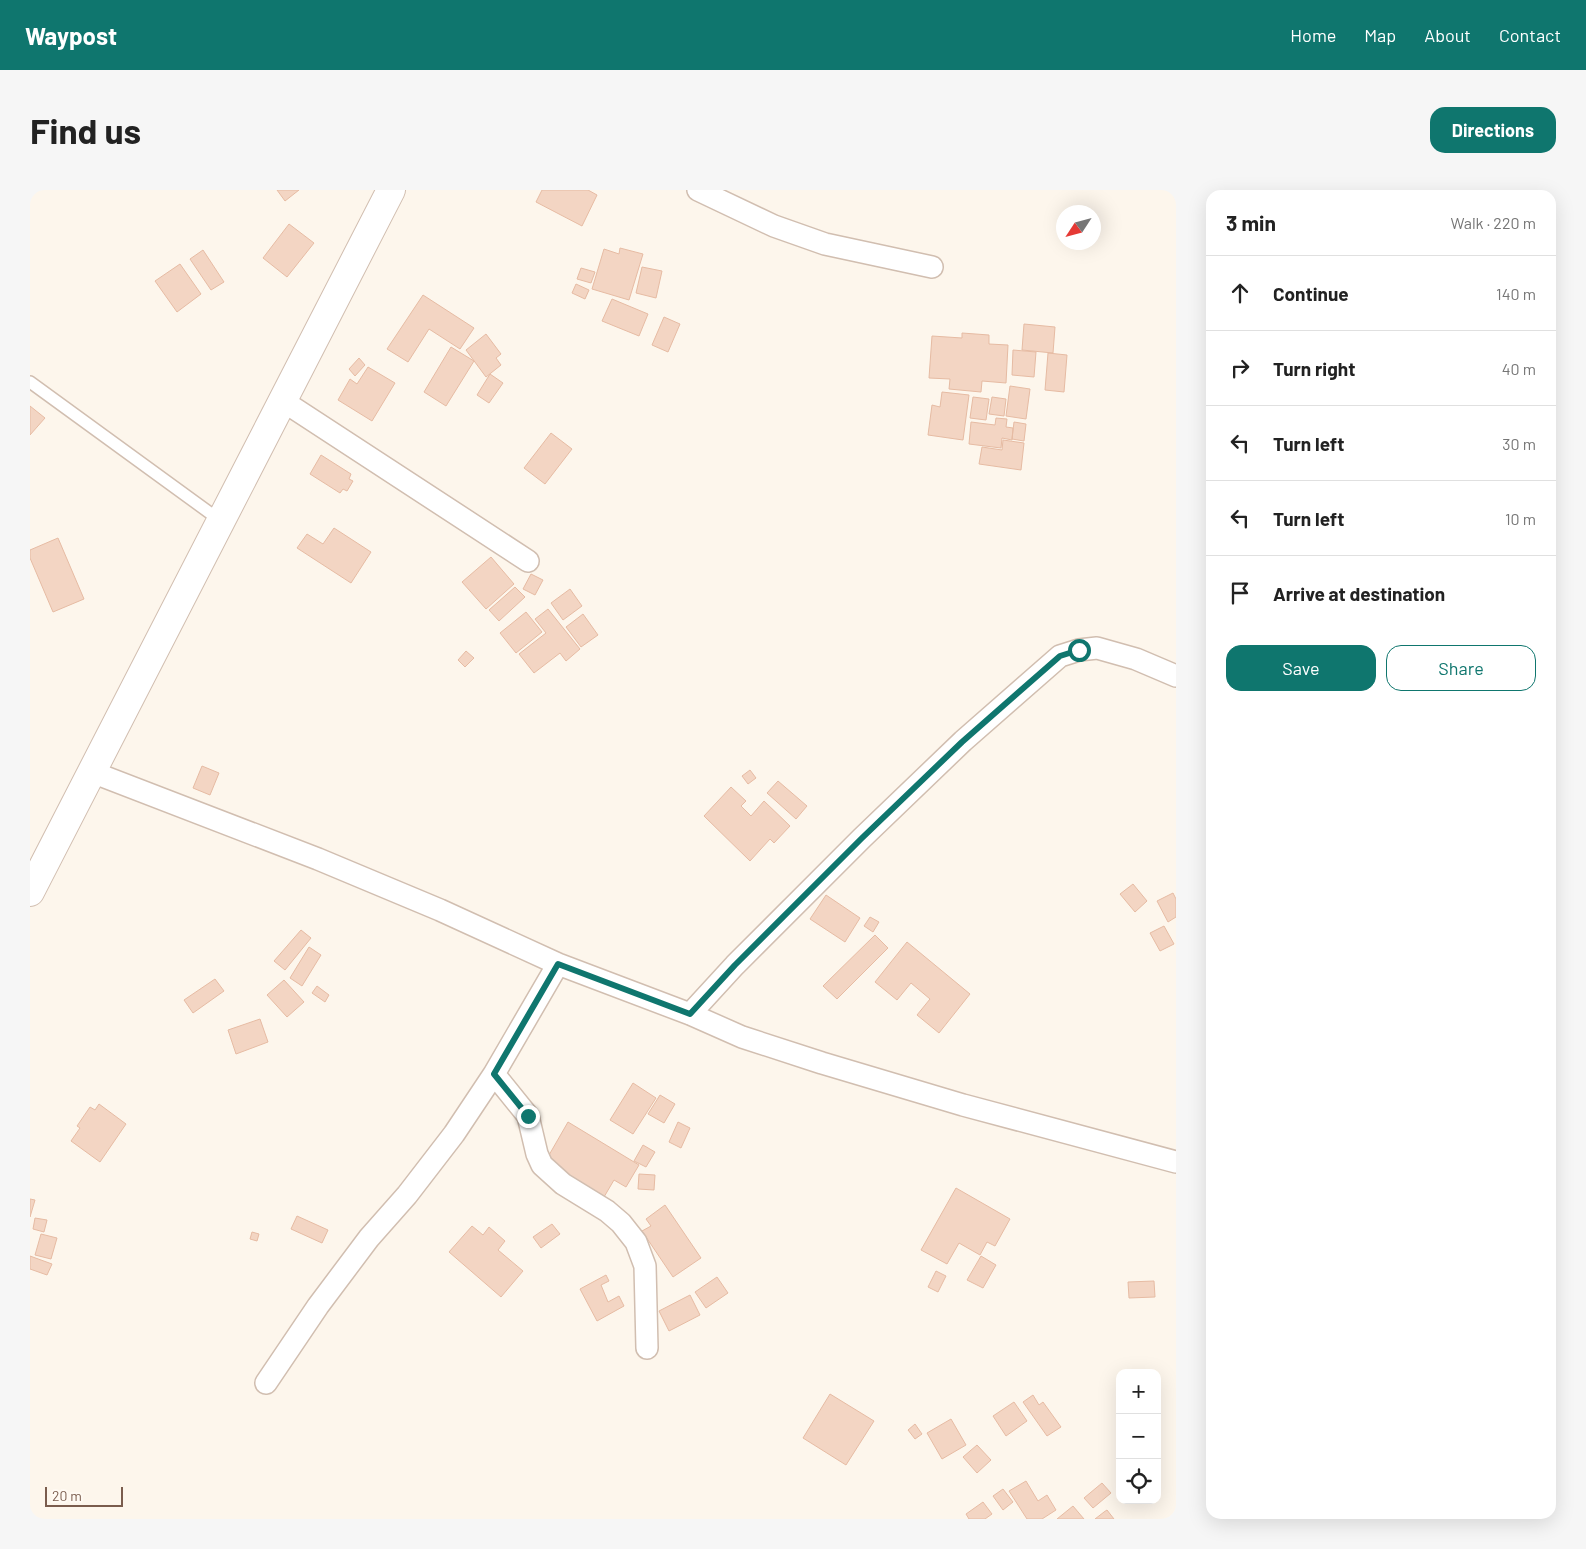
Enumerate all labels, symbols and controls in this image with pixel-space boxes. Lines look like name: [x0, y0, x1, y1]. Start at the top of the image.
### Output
text: Waypost: [25, 21, 117, 50]
text: Home: [1290, 24, 1336, 46]
text: Map: [1364, 24, 1396, 46]
text: About: [1424, 24, 1471, 46]
text: Contact: [1499, 24, 1561, 46]
button: Directions: [1430, 107, 1556, 153]
text: Find us: [30, 109, 141, 151]
north arrow: [1056, 205, 1101, 250]
text: 3 min: [1226, 210, 1276, 235]
text: Walk · 220 m: [1450, 213, 1536, 232]
icon: ahead: [1226, 279, 1254, 307]
text: Continue: [1273, 282, 1349, 305]
text: 140 m: [1496, 284, 1536, 303]
icon: right: [1226, 354, 1254, 382]
text: Turn right: [1273, 357, 1355, 380]
text: 40 m: [1502, 359, 1536, 378]
icon: left: [1226, 429, 1254, 457]
text: Turn left: [1273, 432, 1344, 455]
text: 30 m: [1502, 434, 1536, 453]
icon: left: [1226, 504, 1254, 532]
text: Turn left: [1273, 507, 1344, 530]
text: 10 m: [1505, 509, 1536, 528]
icon: arrive: [1226, 579, 1254, 607]
text: Arrive at destination: [1273, 582, 1445, 605]
route start: [1068, 639, 1091, 662]
button: Save: [1226, 645, 1376, 691]
button: Share: [1386, 645, 1536, 691]
route end: [517, 1105, 540, 1128]
map controls: [1116, 1369, 1161, 1504]
button: +: [1116, 1369, 1161, 1414]
button: −: [1116, 1414, 1161, 1459]
button: locate: [1116, 1459, 1161, 1504]
scale bar: [45, 1484, 122, 1507]
text: 20 m: [52, 1487, 82, 1504]

